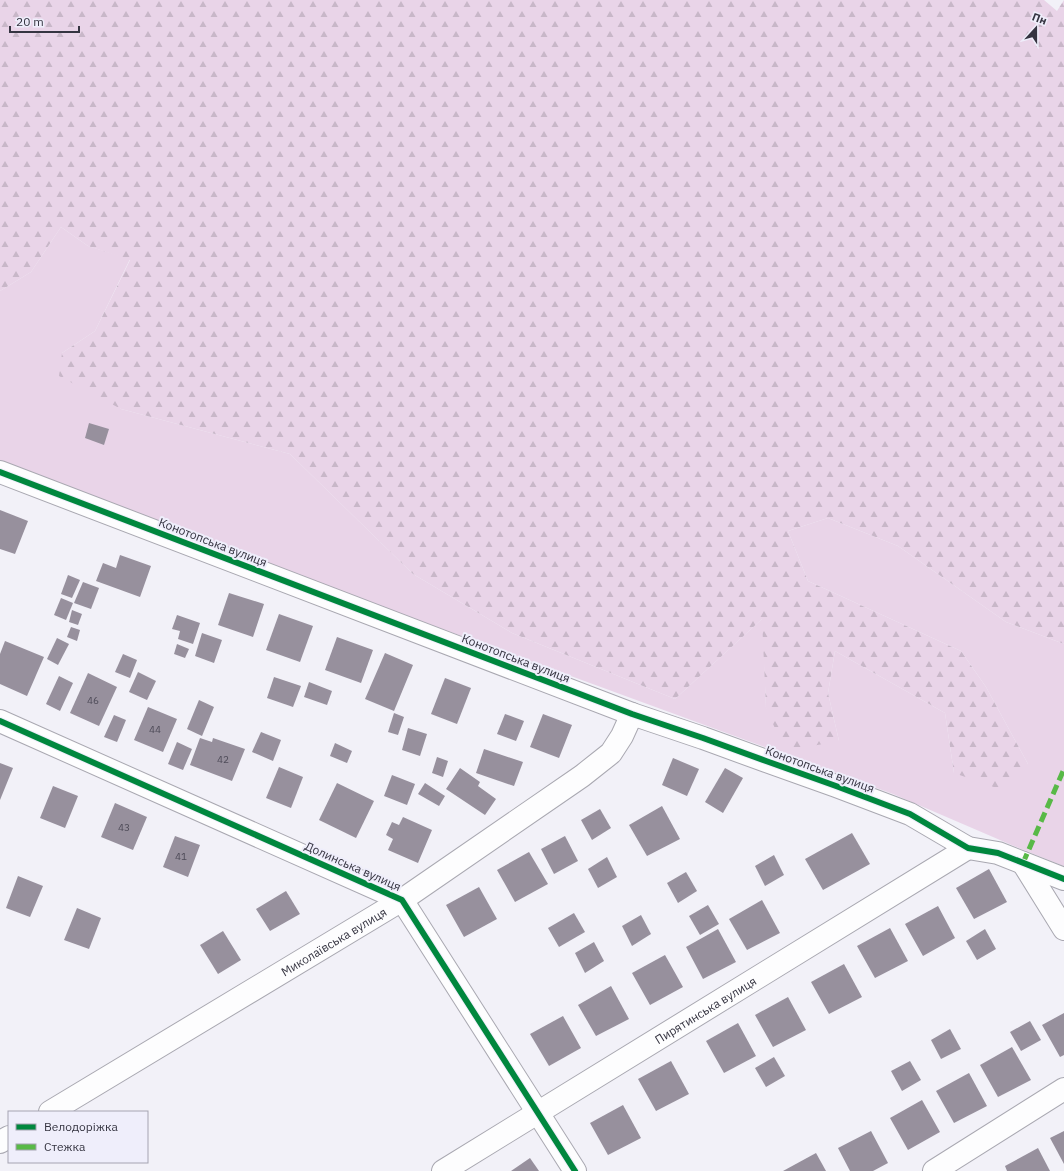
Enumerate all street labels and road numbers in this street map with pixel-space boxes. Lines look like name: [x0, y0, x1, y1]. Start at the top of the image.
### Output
street label: Конотопська вулиця: [157, 514, 269, 570]
street label: Конотопська вулиця: [460, 630, 572, 686]
street label: Конотопська вулиця: [763, 742, 877, 796]
street label: Долинська вулиця: [302, 838, 404, 894]
street label: Миколаївська вулиця: [278, 904, 389, 979]
street label: Пирятинська вулиця: [652, 973, 759, 1047]

